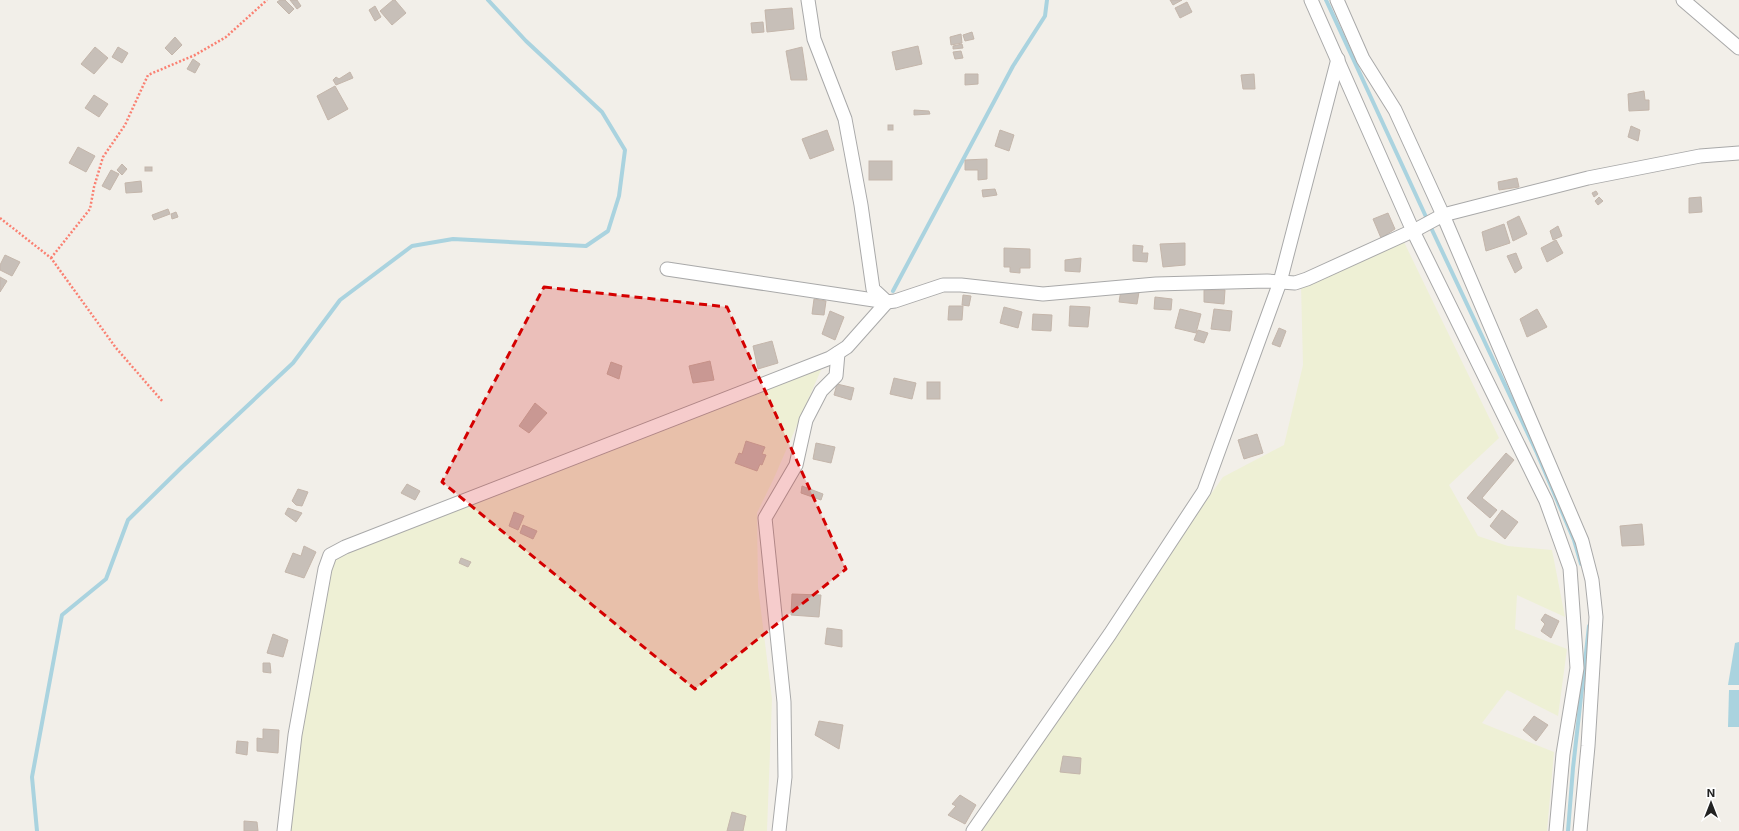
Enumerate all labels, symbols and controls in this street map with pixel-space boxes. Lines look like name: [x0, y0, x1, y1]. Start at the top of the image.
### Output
north arrow: [1691, 783, 1731, 823]
text: N: [1707, 786, 1715, 800]

